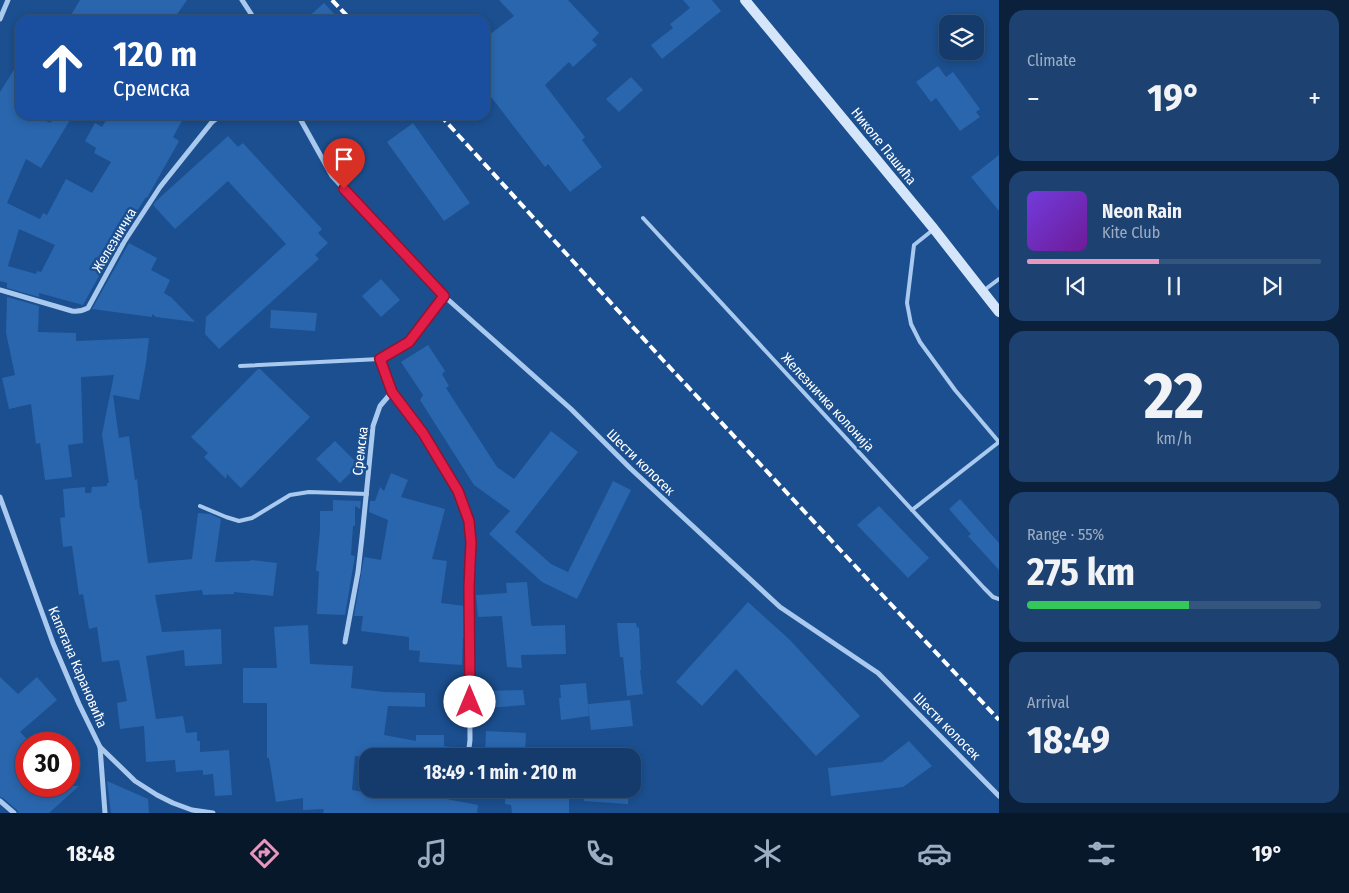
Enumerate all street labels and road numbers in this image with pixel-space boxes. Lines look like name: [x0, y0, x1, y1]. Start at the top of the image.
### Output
street label: Николе Пашића: [847, 104, 920, 188]
street label: Железничка: [89, 205, 140, 276]
street label: Железничка колонија: [777, 349, 878, 455]
street label: Сремска: [349, 425, 372, 477]
street label: Шести колосек: [603, 426, 679, 499]
street label: Капетана Карановића: [44, 604, 111, 730]
street label: Шести колосек: [909, 689, 984, 764]

